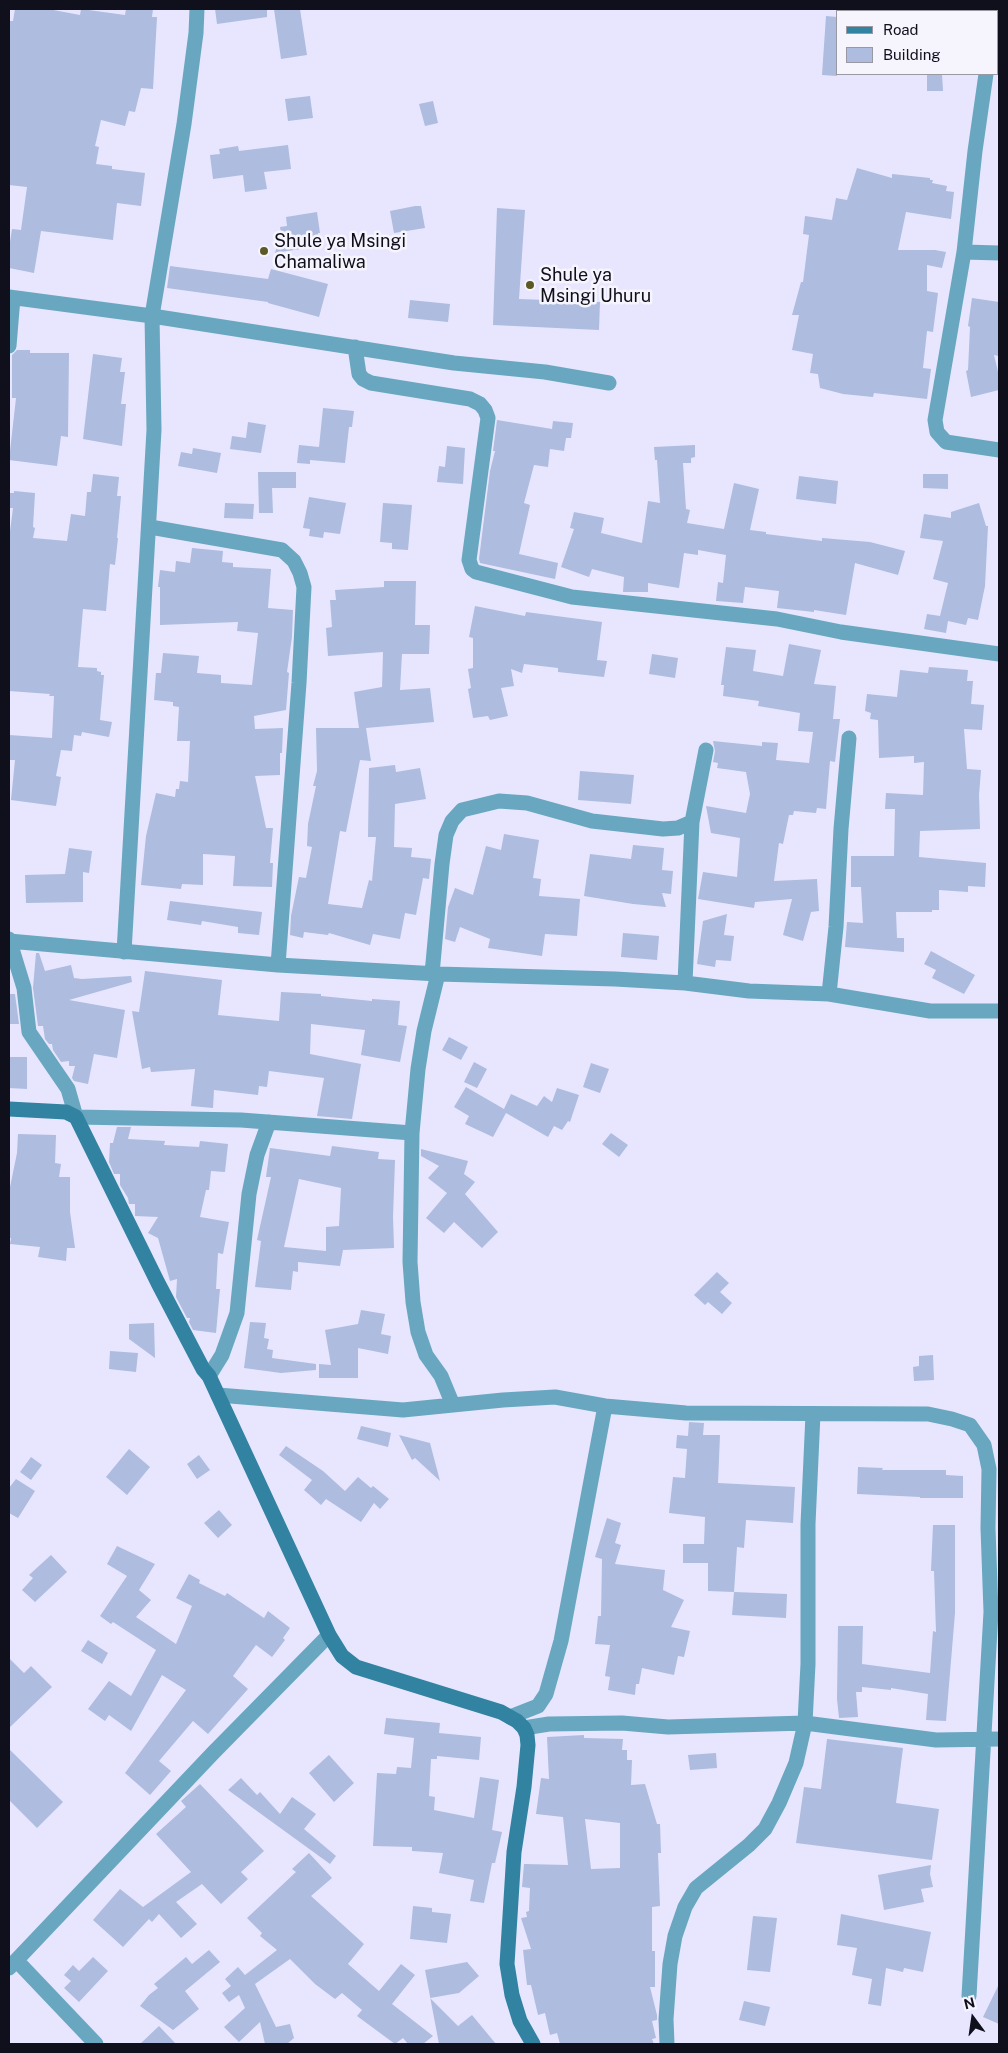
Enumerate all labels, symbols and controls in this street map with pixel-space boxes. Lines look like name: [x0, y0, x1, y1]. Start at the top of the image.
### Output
legend: [836, 10, 998, 75]
text: Road: [883, 21, 919, 38]
text: Building: [883, 46, 941, 63]
place label: Shule ya Msingi Chamaliwa: [274, 230, 406, 272]
marker: Shule ya Msingi Chamaliwa: [258, 245, 270, 257]
place label: Shule ya Msingi Uhuru: [540, 264, 651, 306]
marker: Shule ya Msingi Uhuru: [524, 279, 536, 291]
north arrow: [948, 1993, 998, 2043]
text: N: [962, 1994, 977, 2013]

